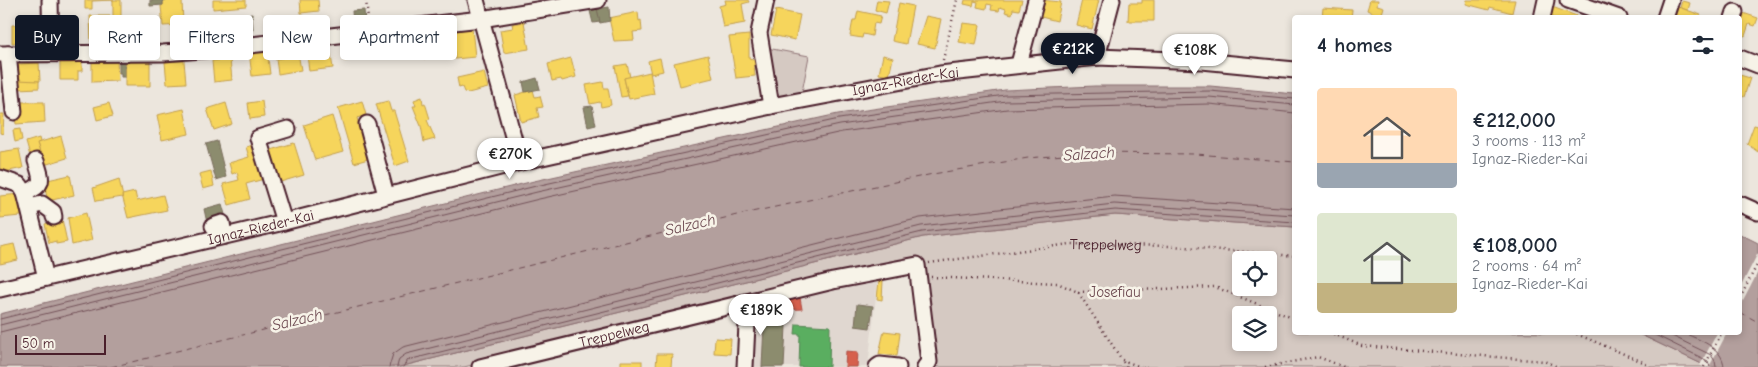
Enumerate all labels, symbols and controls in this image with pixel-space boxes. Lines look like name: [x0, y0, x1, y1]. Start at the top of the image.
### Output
chip: Buy: [15, 15, 79, 60]
chip: Rent: [89, 15, 160, 60]
chip: Filters: [170, 15, 253, 60]
chip: New: [263, 15, 330, 60]
chip: Apartment: [340, 15, 457, 60]
icon: filters: [1689, 31, 1717, 59]
pin: €212K: [1038, 32, 1108, 75]
text: 4 homes: [1317, 33, 1392, 57]
pin: €108K: [1160, 34, 1230, 76]
text: €212K: [1052, 40, 1094, 58]
text: €108K: [1173, 41, 1217, 59]
street label: Ignaz-Rieder-Kai: [850, 63, 960, 100]
icon: home: [1357, 108, 1417, 168]
text: €212,000: [1472, 108, 1556, 132]
text: 3 rooms · 113 m²: [1472, 132, 1585, 150]
pin: €270K: [475, 138, 545, 180]
water label: Salzach: [1063, 143, 1115, 165]
text: €270K: [488, 145, 532, 163]
text: Ignaz-Rieder-Kai: [1472, 150, 1588, 168]
street label: Ignaz-Rieder-Kai: [206, 206, 316, 249]
water label: Salzach: [663, 210, 717, 240]
icon: home: [1357, 233, 1417, 293]
text: €108,000: [1472, 233, 1558, 257]
street label: Treppelweg: [1070, 235, 1142, 254]
map controls: [1232, 251, 1277, 351]
button: locate: [1232, 251, 1277, 296]
text: 2 rooms · 64 m²: [1472, 257, 1581, 275]
text: Ignaz-Rieder-Kai: [1472, 275, 1588, 293]
park label: Josefiau: [1089, 283, 1141, 301]
pin: €189K: [726, 294, 796, 336]
text: €189K: [740, 301, 782, 319]
water label: Salzach: [270, 305, 324, 335]
button: layers: [1232, 306, 1277, 351]
street label: Treppelweg: [577, 317, 651, 352]
scale bar: [15, 332, 106, 355]
text: 50 m: [22, 335, 54, 352]

